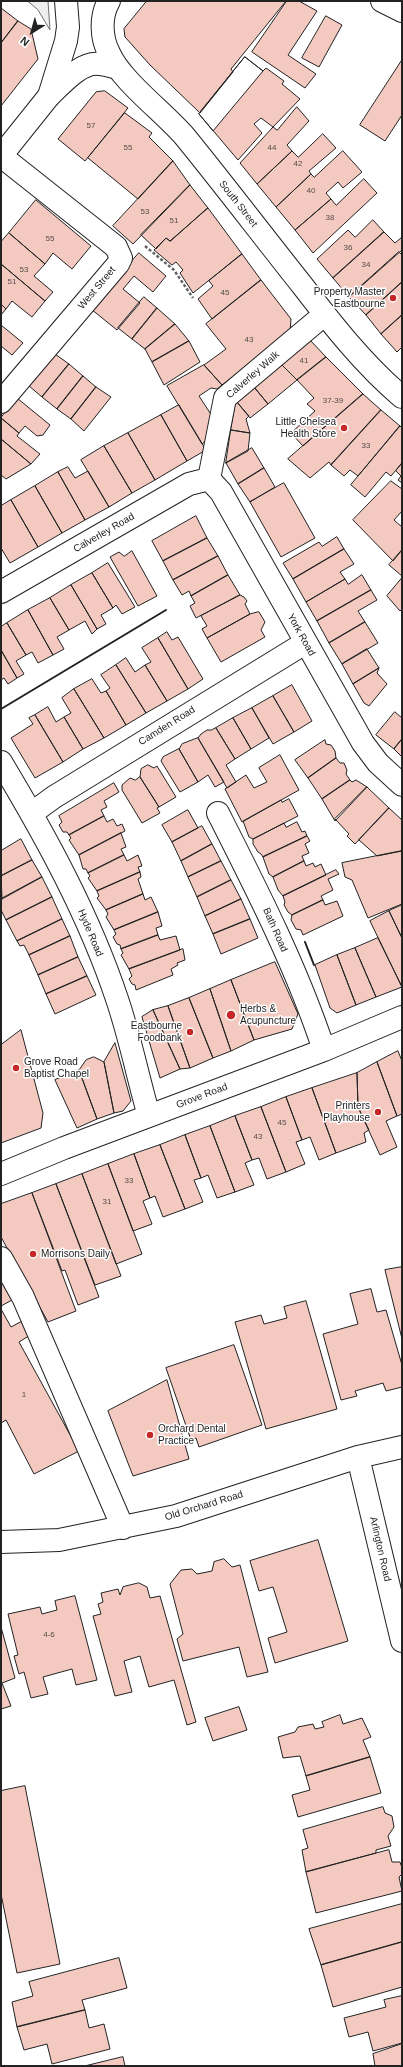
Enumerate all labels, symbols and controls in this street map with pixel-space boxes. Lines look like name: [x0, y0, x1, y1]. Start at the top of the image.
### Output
north arrow: [12, 12, 52, 52]
text: N: [18, 34, 32, 49]
house number: 57: [87, 121, 95, 131]
house number: 55: [124, 143, 132, 153]
house number: 44: [268, 143, 276, 153]
house number: 42: [294, 159, 302, 169]
street label: South Street: [216, 178, 260, 230]
house number: 40: [307, 186, 315, 196]
house number: 53: [141, 207, 149, 217]
house number: 38: [326, 213, 334, 223]
house number: 51: [170, 216, 178, 226]
house number: 55: [46, 234, 54, 244]
house number: 36: [344, 243, 352, 253]
house number: 34: [362, 260, 370, 270]
street label: West Street: [76, 264, 118, 312]
house number: 53: [20, 265, 28, 275]
house number: 51: [8, 277, 16, 287]
place label: Property Master Eastbourne: [314, 286, 385, 310]
house number: 45: [221, 288, 229, 298]
marker: Property Master Eastbourne: [388, 293, 398, 303]
house number: 43: [245, 335, 253, 345]
street label: Calverley Walk: [224, 349, 282, 401]
house number: 41: [300, 356, 308, 366]
house number: 37-39: [323, 396, 343, 406]
place label: Little Chelsea Health Store: [275, 416, 336, 440]
marker: Little Chelsea Health Store: [339, 423, 349, 433]
house number: 33: [362, 441, 370, 451]
street label: Calverley Road: [71, 511, 137, 555]
street label: York Road: [285, 612, 317, 658]
street label: Camden Road: [136, 704, 198, 748]
street label: Bath Road: [260, 906, 290, 954]
street label: Hyde Road: [75, 908, 105, 958]
place label: Herbs & Acupuncture: [240, 1003, 296, 1026]
marker: Herbs & Acupuncture: [225, 1009, 237, 1021]
place label: Eastbourne Foodbank: [131, 1020, 182, 1044]
marker: Eastbourne Foodbank: [185, 1027, 195, 1037]
place label: Grove Road Baptist Chapel: [24, 1056, 89, 1080]
marker: Grove Road Baptist Chapel: [11, 1063, 21, 1073]
street label: Grove Road: [175, 1081, 229, 1111]
place label: Printers Playhouse: [323, 1100, 370, 1124]
marker: Printers Playhouse: [373, 1107, 383, 1117]
house number: 45: [278, 1118, 286, 1128]
house number: 43: [254, 1132, 262, 1142]
house number: 33: [125, 1176, 133, 1186]
house number: 31: [103, 1197, 111, 1207]
place label: Morrisons Daily: [41, 1248, 110, 1260]
marker: Morrisons Daily: [28, 1249, 38, 1259]
house number: 1: [22, 1390, 26, 1400]
place label: Orchard Dental Practice: [158, 1423, 226, 1446]
marker: Orchard Dental Practice: [145, 1430, 155, 1440]
street label: Old Orchard Road: [163, 1488, 245, 1524]
street label: Arlington Road: [367, 1515, 393, 1583]
house number: 4-6: [43, 1630, 55, 1640]

